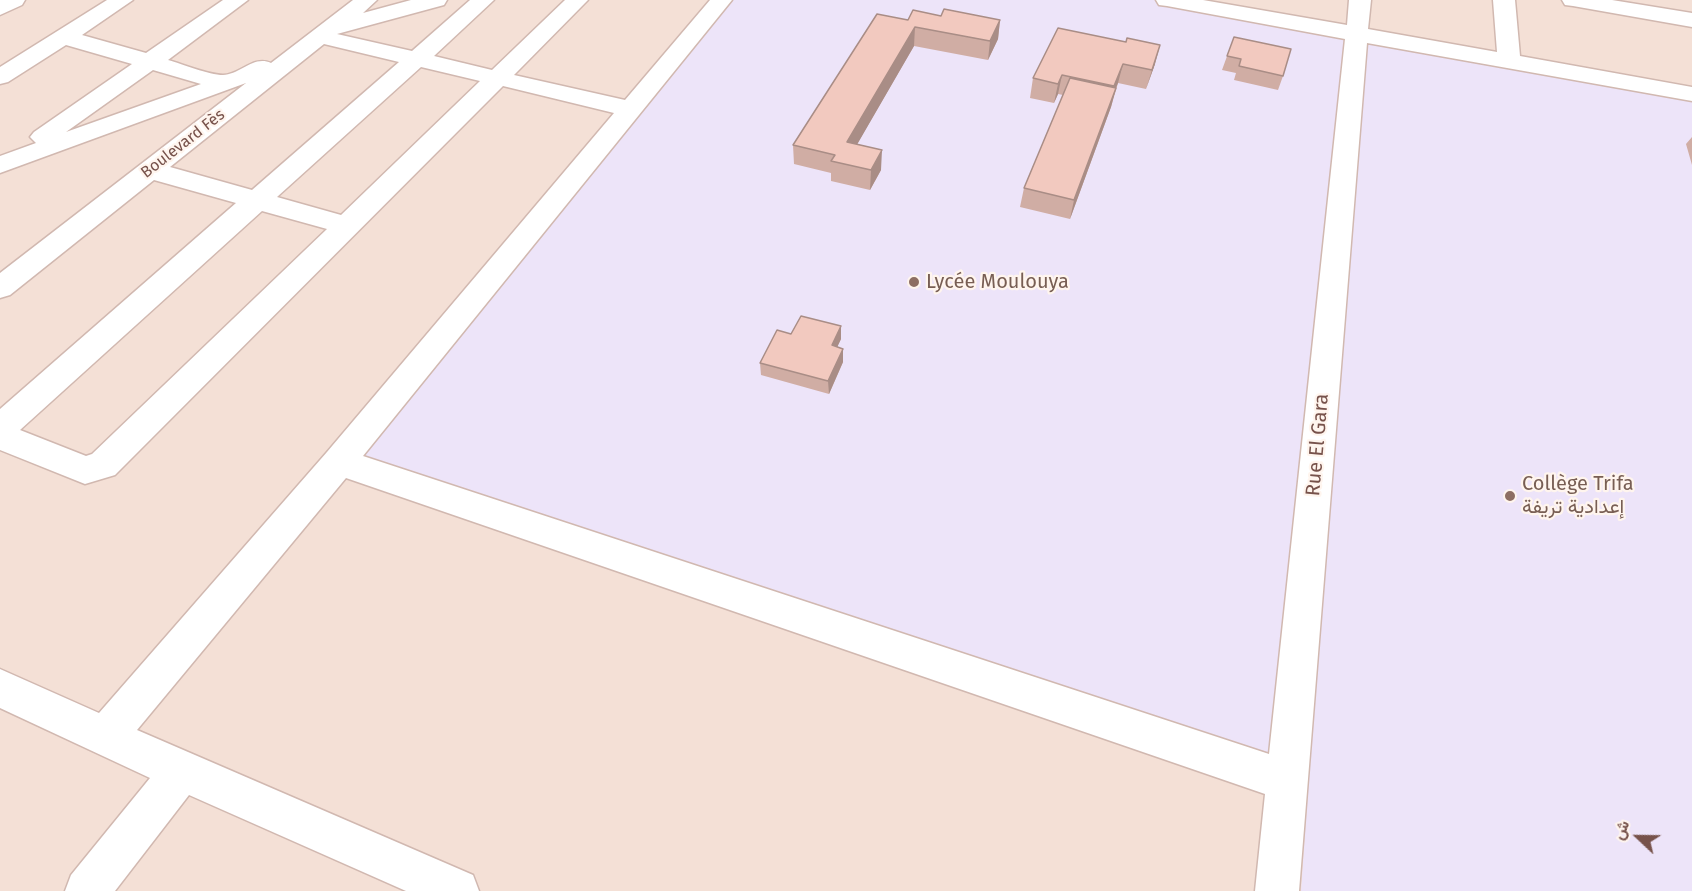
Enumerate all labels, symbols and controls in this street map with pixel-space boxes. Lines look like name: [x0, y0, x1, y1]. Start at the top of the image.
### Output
street label: Boulevard Fès: [137, 105, 229, 183]
place label: Lycée Moulouya: [926, 270, 1069, 294]
marker: Lycée Moulouya: [907, 275, 921, 289]
street label: Rue El Gara: [1302, 393, 1334, 497]
place label: Collège Trifa إعدادية تريفة: [1522, 472, 1634, 519]
marker: Collège Trifa إعدادية تريفة: [1503, 489, 1517, 503]
north arrow: [1608, 807, 1668, 867]
text: ش: [1608, 818, 1633, 843]

